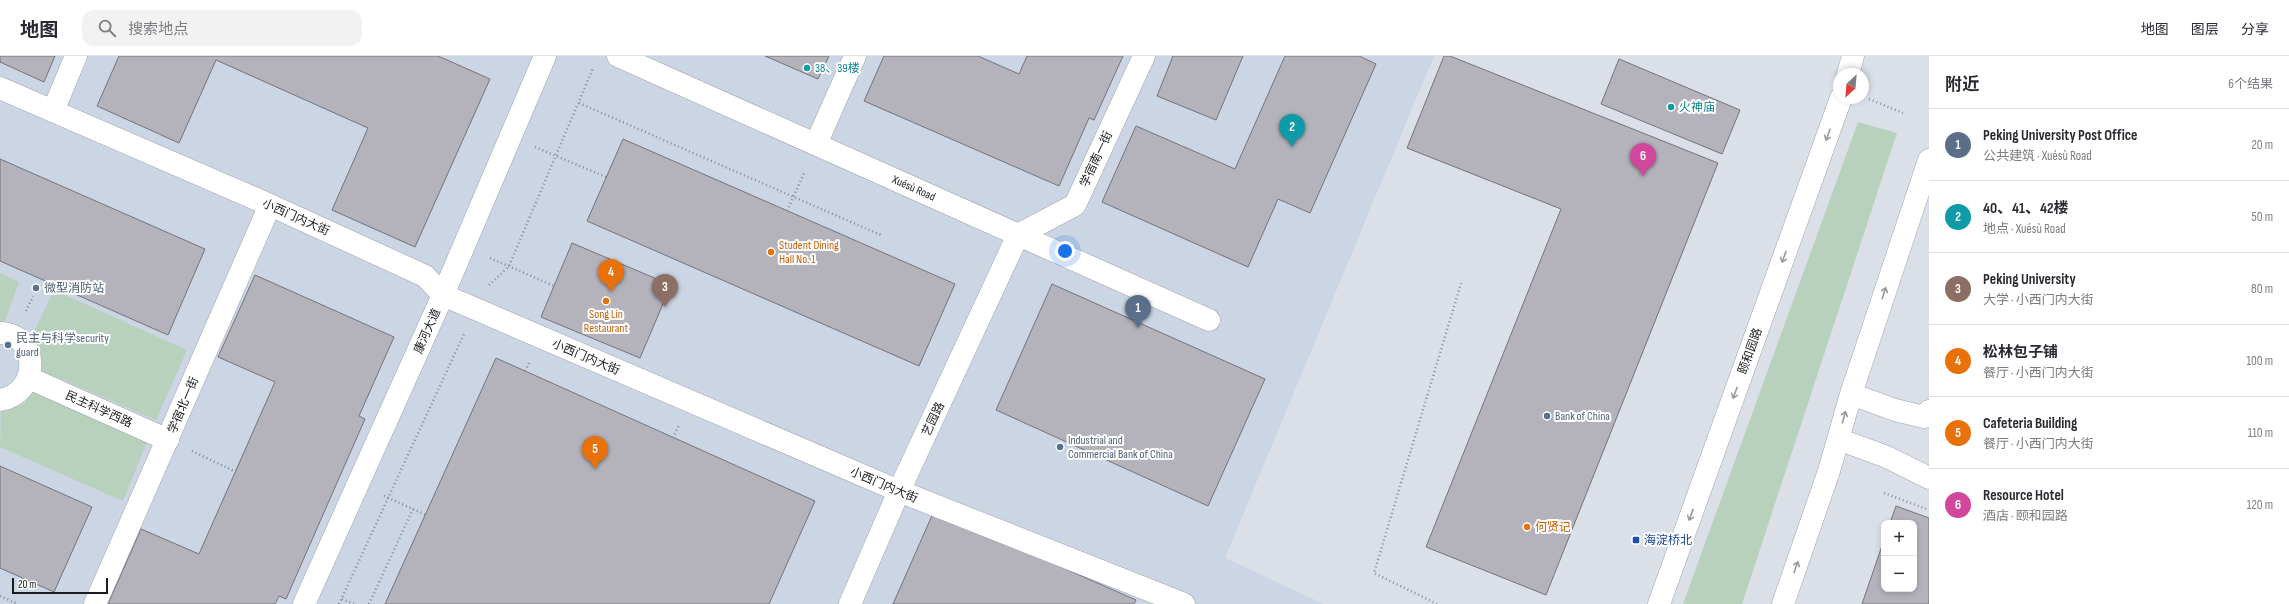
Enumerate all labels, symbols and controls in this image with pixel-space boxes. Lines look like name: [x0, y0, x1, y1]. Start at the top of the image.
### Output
search box: [82, 10, 362, 46]
icon: search: [96, 17, 118, 39]
text: 地图: [20, 19, 58, 42]
text: 搜索地点: [128, 20, 188, 39]
text: 地图: [2141, 21, 2169, 38]
text: 图层: [2191, 21, 2219, 38]
text: 分享: [2241, 21, 2269, 38]
place label: 38、39楼: [815, 61, 860, 76]
marker: 38、39楼: [802, 63, 812, 73]
north arrow: [1833, 68, 1869, 104]
text: 附近: [1945, 75, 1979, 95]
text: 6个结果: [2228, 76, 2273, 92]
place label: 火神庙: [1679, 100, 1715, 115]
marker: 火神庙: [1666, 102, 1676, 112]
pin: 2: [1279, 114, 1305, 147]
text: Peking University Post Office: [1983, 126, 2137, 145]
street label: 学宿南一街: [1077, 129, 1116, 190]
one-way arrow: [1824, 129, 1832, 141]
text: 1: [1955, 137, 1961, 153]
text: 20 m: [2251, 137, 2273, 153]
pin: 6: [1630, 143, 1656, 176]
text: 公共建筑 · Xuésù Road: [1983, 148, 2092, 164]
street label: Xuésù Road: [889, 172, 938, 205]
street label: 小西门内大街: [260, 196, 332, 239]
text: 40、41、42楼: [1983, 199, 2069, 218]
text: 2: [1955, 209, 1961, 225]
text: 50 m: [2252, 209, 2273, 225]
text: 地点 · Xuésù Road: [1983, 221, 2066, 237]
place label: Student Dining Hall No. 1: [779, 238, 839, 267]
your location: [1055, 241, 1075, 261]
marker: Student Dining Hall No. 1: [766, 247, 776, 257]
one-way arrow: [1780, 251, 1788, 263]
pin: 4: [598, 259, 624, 292]
text: Peking University: [1983, 270, 2076, 289]
pin: 3: [652, 274, 678, 307]
place label: 微型消防站: [44, 281, 104, 296]
text: 3: [1955, 281, 1961, 297]
text: 80 m: [2251, 281, 2273, 297]
marker: 微型消防站: [31, 283, 41, 293]
one-way arrow: [1881, 288, 1889, 300]
text: 大学 · 小西门内大街: [1983, 292, 2094, 308]
pin: 1: [1125, 295, 1151, 328]
marker: Song Lin Restaurant: [601, 296, 611, 306]
street label: 康河大道: [411, 306, 444, 356]
place label: Song Lin Restaurant: [584, 307, 629, 336]
street label: 颐和园路: [1735, 326, 1766, 376]
place label: 民主与科学security guard: [16, 331, 109, 360]
street label: 小西门内大街: [550, 336, 622, 378]
marker: 民主与科学security guard: [3, 340, 13, 350]
text: 松林包子铺: [1983, 343, 2058, 362]
text: 4: [1955, 353, 1961, 369]
text: 100 m: [2246, 353, 2273, 369]
text: 餐厅 · 小西门内大街: [1983, 365, 2094, 381]
street label: 学宿北一街: [165, 375, 202, 436]
one-way arrow: [1731, 386, 1739, 398]
street label: 民主科学西路: [63, 388, 135, 431]
street label: 艺园路: [919, 400, 948, 439]
place label: Bank of China: [1555, 409, 1610, 424]
one-way arrow: [1841, 410, 1848, 423]
marker: Bank of China: [1542, 411, 1552, 421]
text: Cafeteria Building: [1983, 414, 2077, 433]
text: 5: [1955, 425, 1961, 441]
text: 110 m: [2248, 425, 2273, 441]
place label: Industrial and Commercial Bank of China: [1068, 433, 1173, 462]
pin: 5: [582, 436, 608, 469]
text: 餐厅 · 小西门内大街: [1983, 436, 2094, 452]
marker: Industrial and Commercial Bank of China: [1055, 442, 1065, 452]
street label: 小西门内大街: [848, 464, 920, 506]
text: Resource Hotel: [1983, 486, 2064, 505]
text: 6: [1955, 497, 1961, 513]
text: 120 m: [2247, 497, 2273, 513]
text: 酒店 · 颐和园路: [1983, 508, 2068, 524]
one-way arrow: [1687, 509, 1695, 521]
place label: 何贤记: [1535, 520, 1571, 535]
map controls: [1881, 520, 1917, 592]
button: +: [1881, 520, 1917, 556]
marker: 何贤记: [1522, 522, 1532, 532]
place label: 海淀桥北: [1644, 533, 1692, 548]
marker: 海淀桥北: [1631, 535, 1641, 545]
button: −: [1881, 556, 1917, 592]
one-way arrow: [1793, 561, 1800, 574]
scale bar: [12, 576, 108, 595]
text: 20 m: [18, 578, 36, 591]

